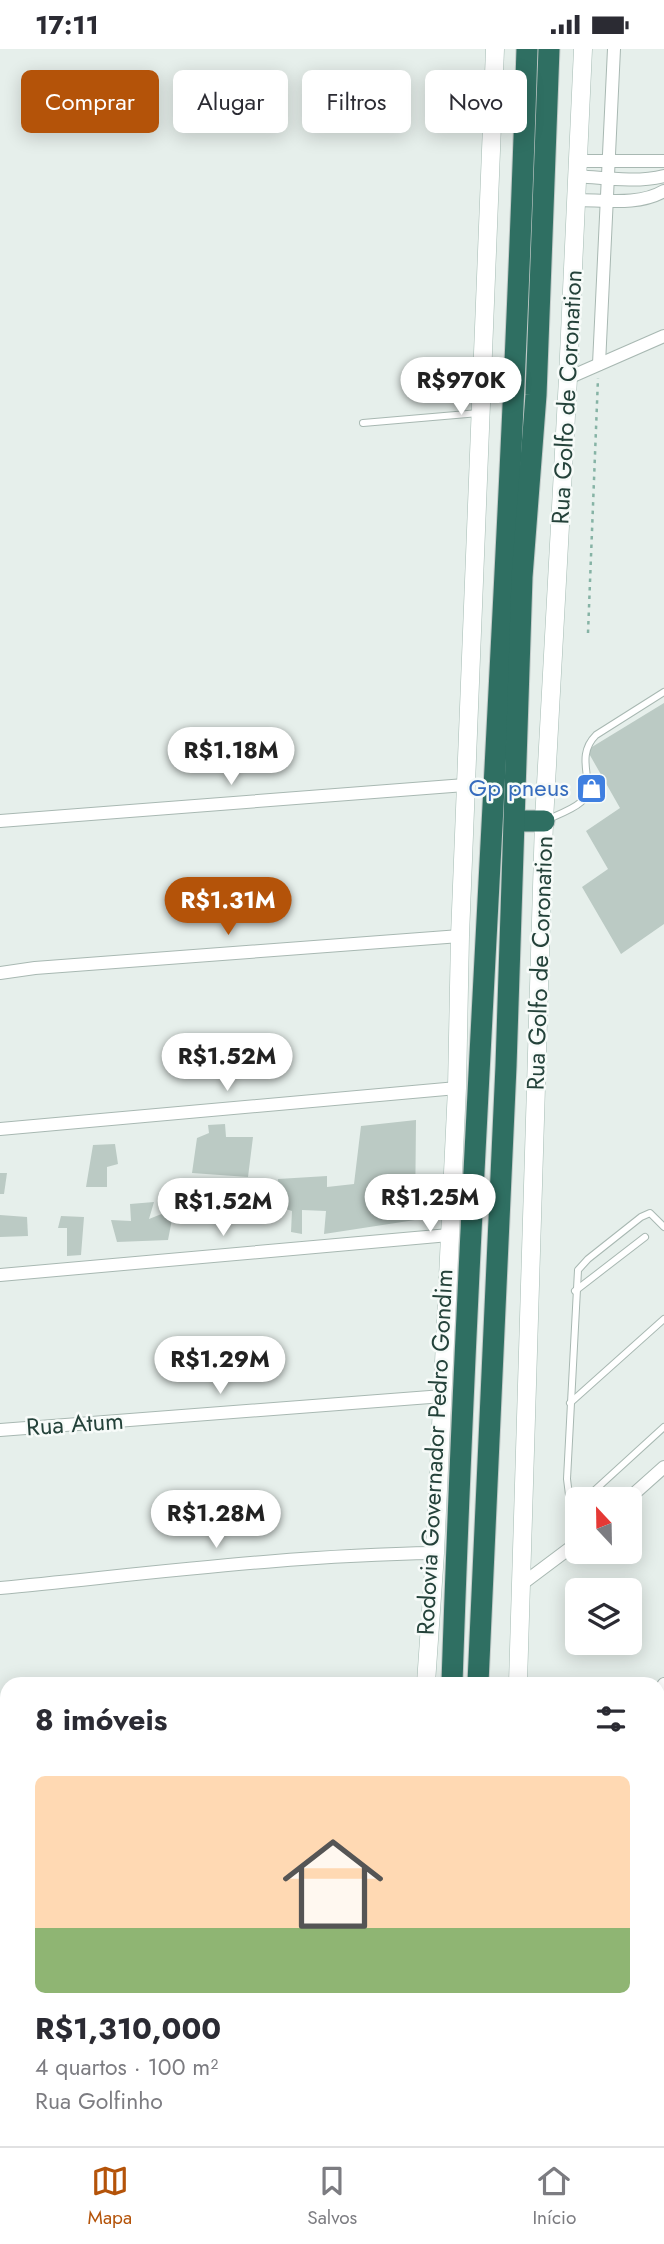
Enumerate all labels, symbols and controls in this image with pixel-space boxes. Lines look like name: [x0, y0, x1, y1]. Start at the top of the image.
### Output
text: 17:11: [35, 6, 99, 44]
chip: Comprar: [21, 70, 159, 133]
chip: Alugar: [173, 70, 288, 133]
chip: Filtros: [302, 70, 411, 133]
chip: Novo: [425, 70, 527, 133]
street label: Rua Golfo de Coronation: [542, 269, 591, 525]
pin: R$970K: [404, 357, 518, 417]
text: R$970K: [416, 363, 506, 397]
pin: R$1.18M: [166, 727, 296, 787]
text: R$1.18M: [184, 733, 278, 767]
place label: Gp pneus: [469, 770, 569, 805]
shop icon: Gp pneus: [575, 771, 609, 805]
street label: Rua Golfo de Coronation: [518, 835, 561, 1091]
pin: R$1.31M: [163, 877, 293, 937]
text: R$1.31M: [181, 883, 275, 917]
pin: R$1.52M: [162, 1033, 292, 1093]
text: R$1.52M: [178, 1039, 276, 1073]
pin: R$1.25M: [365, 1175, 495, 1234]
pin: R$1.52M: [158, 1179, 288, 1238]
text: R$1.25M: [381, 1180, 479, 1214]
text: R$1.52M: [174, 1184, 272, 1218]
street label: Rodovia Governador Pedro Gondim: [407, 1268, 462, 1636]
pin: R$1.29M: [155, 1337, 285, 1396]
text: R$1.29M: [170, 1342, 270, 1376]
street label: Rua Atum: [25, 1403, 125, 1444]
north arrow: [565, 1487, 642, 1565]
map controls: [565, 1487, 642, 1655]
pin: R$1.28M: [151, 1491, 281, 1550]
text: R$1.28M: [167, 1496, 265, 1530]
button: layers: [565, 1578, 642, 1655]
text: 8 imóveis: [35, 1698, 167, 1741]
icon: filters: [592, 1700, 630, 1738]
icon: home: [270, 1821, 396, 1947]
text: R$1,310,000: [35, 2007, 221, 2050]
text: 4 quartos · 100 m²: [35, 2050, 218, 2084]
text: Rua Golfinho: [35, 2084, 163, 2118]
tab: Mapa: [88, 2162, 132, 2231]
tab: Salvos: [307, 2162, 357, 2231]
tab: Início: [532, 2162, 576, 2231]

